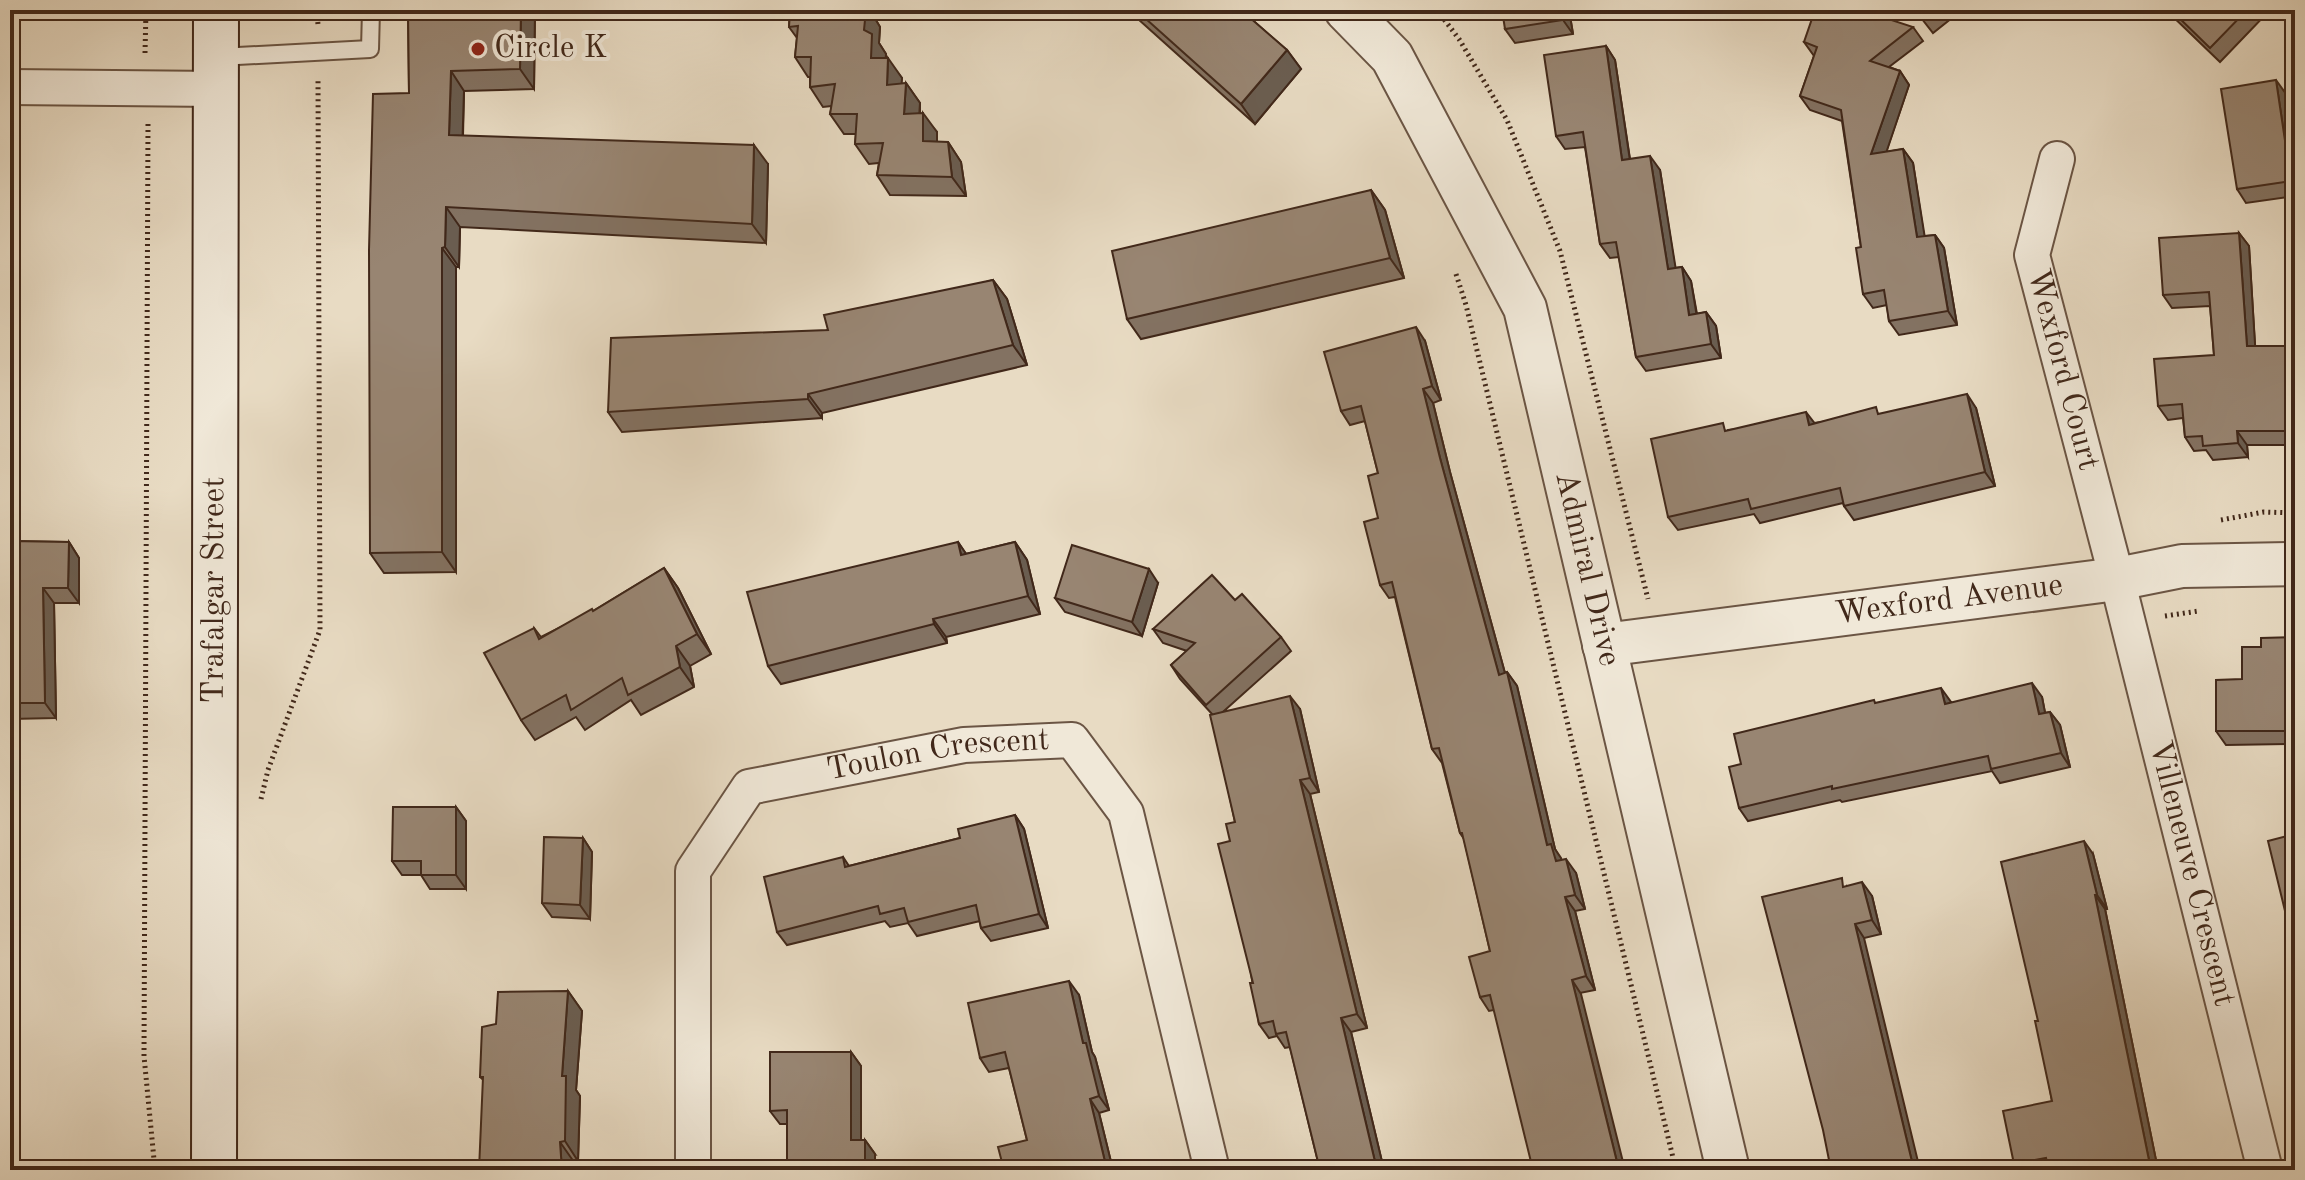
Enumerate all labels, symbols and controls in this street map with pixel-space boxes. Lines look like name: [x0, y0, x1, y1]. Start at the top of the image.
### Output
place label: Circle K: [494, 33, 608, 65]
marker: Circle K: [469, 40, 487, 58]
street label: Wexford Court: [2020, 266, 2104, 474]
street label: Admiral Drive: [1548, 469, 1625, 669]
street label: Trafalgar Street: [199, 477, 231, 703]
street label: Wexford Avenue: [1833, 570, 2065, 631]
street label: Toulon Crescent: [824, 725, 1050, 787]
street label: Villeneuve Crescent: [2142, 738, 2239, 1010]

